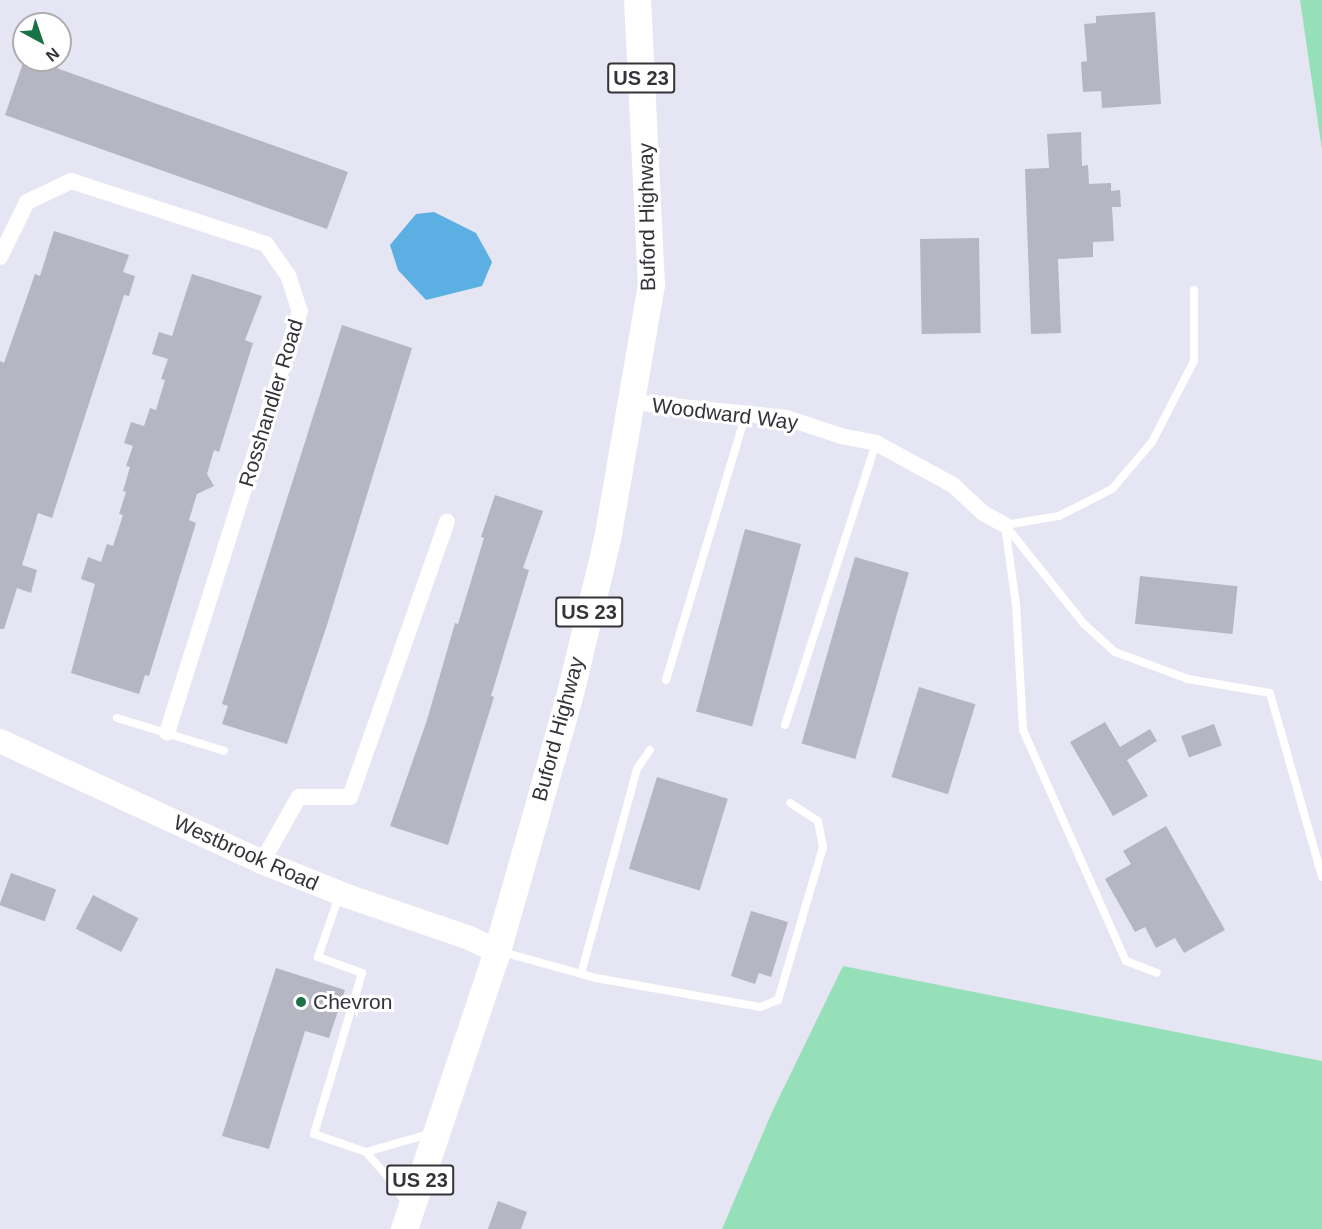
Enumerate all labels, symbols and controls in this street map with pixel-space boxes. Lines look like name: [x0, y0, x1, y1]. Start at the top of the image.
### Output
north arrow: [12, 12, 72, 72]
text: N: [43, 44, 62, 65]
road number: US 23: [606, 61, 676, 95]
street label: Buford Highway: [633, 143, 661, 291]
street label: Rosshandler Road: [234, 316, 308, 490]
street label: Woodward Way: [650, 393, 800, 435]
road number: US 23: [554, 595, 624, 629]
street label: Buford Highway: [527, 654, 589, 804]
street label: Westbrook Road: [170, 810, 322, 896]
place label: Chevron: [313, 989, 392, 1015]
marker: Chevron: [294, 995, 308, 1009]
road number: US 23: [386, 1163, 454, 1197]

